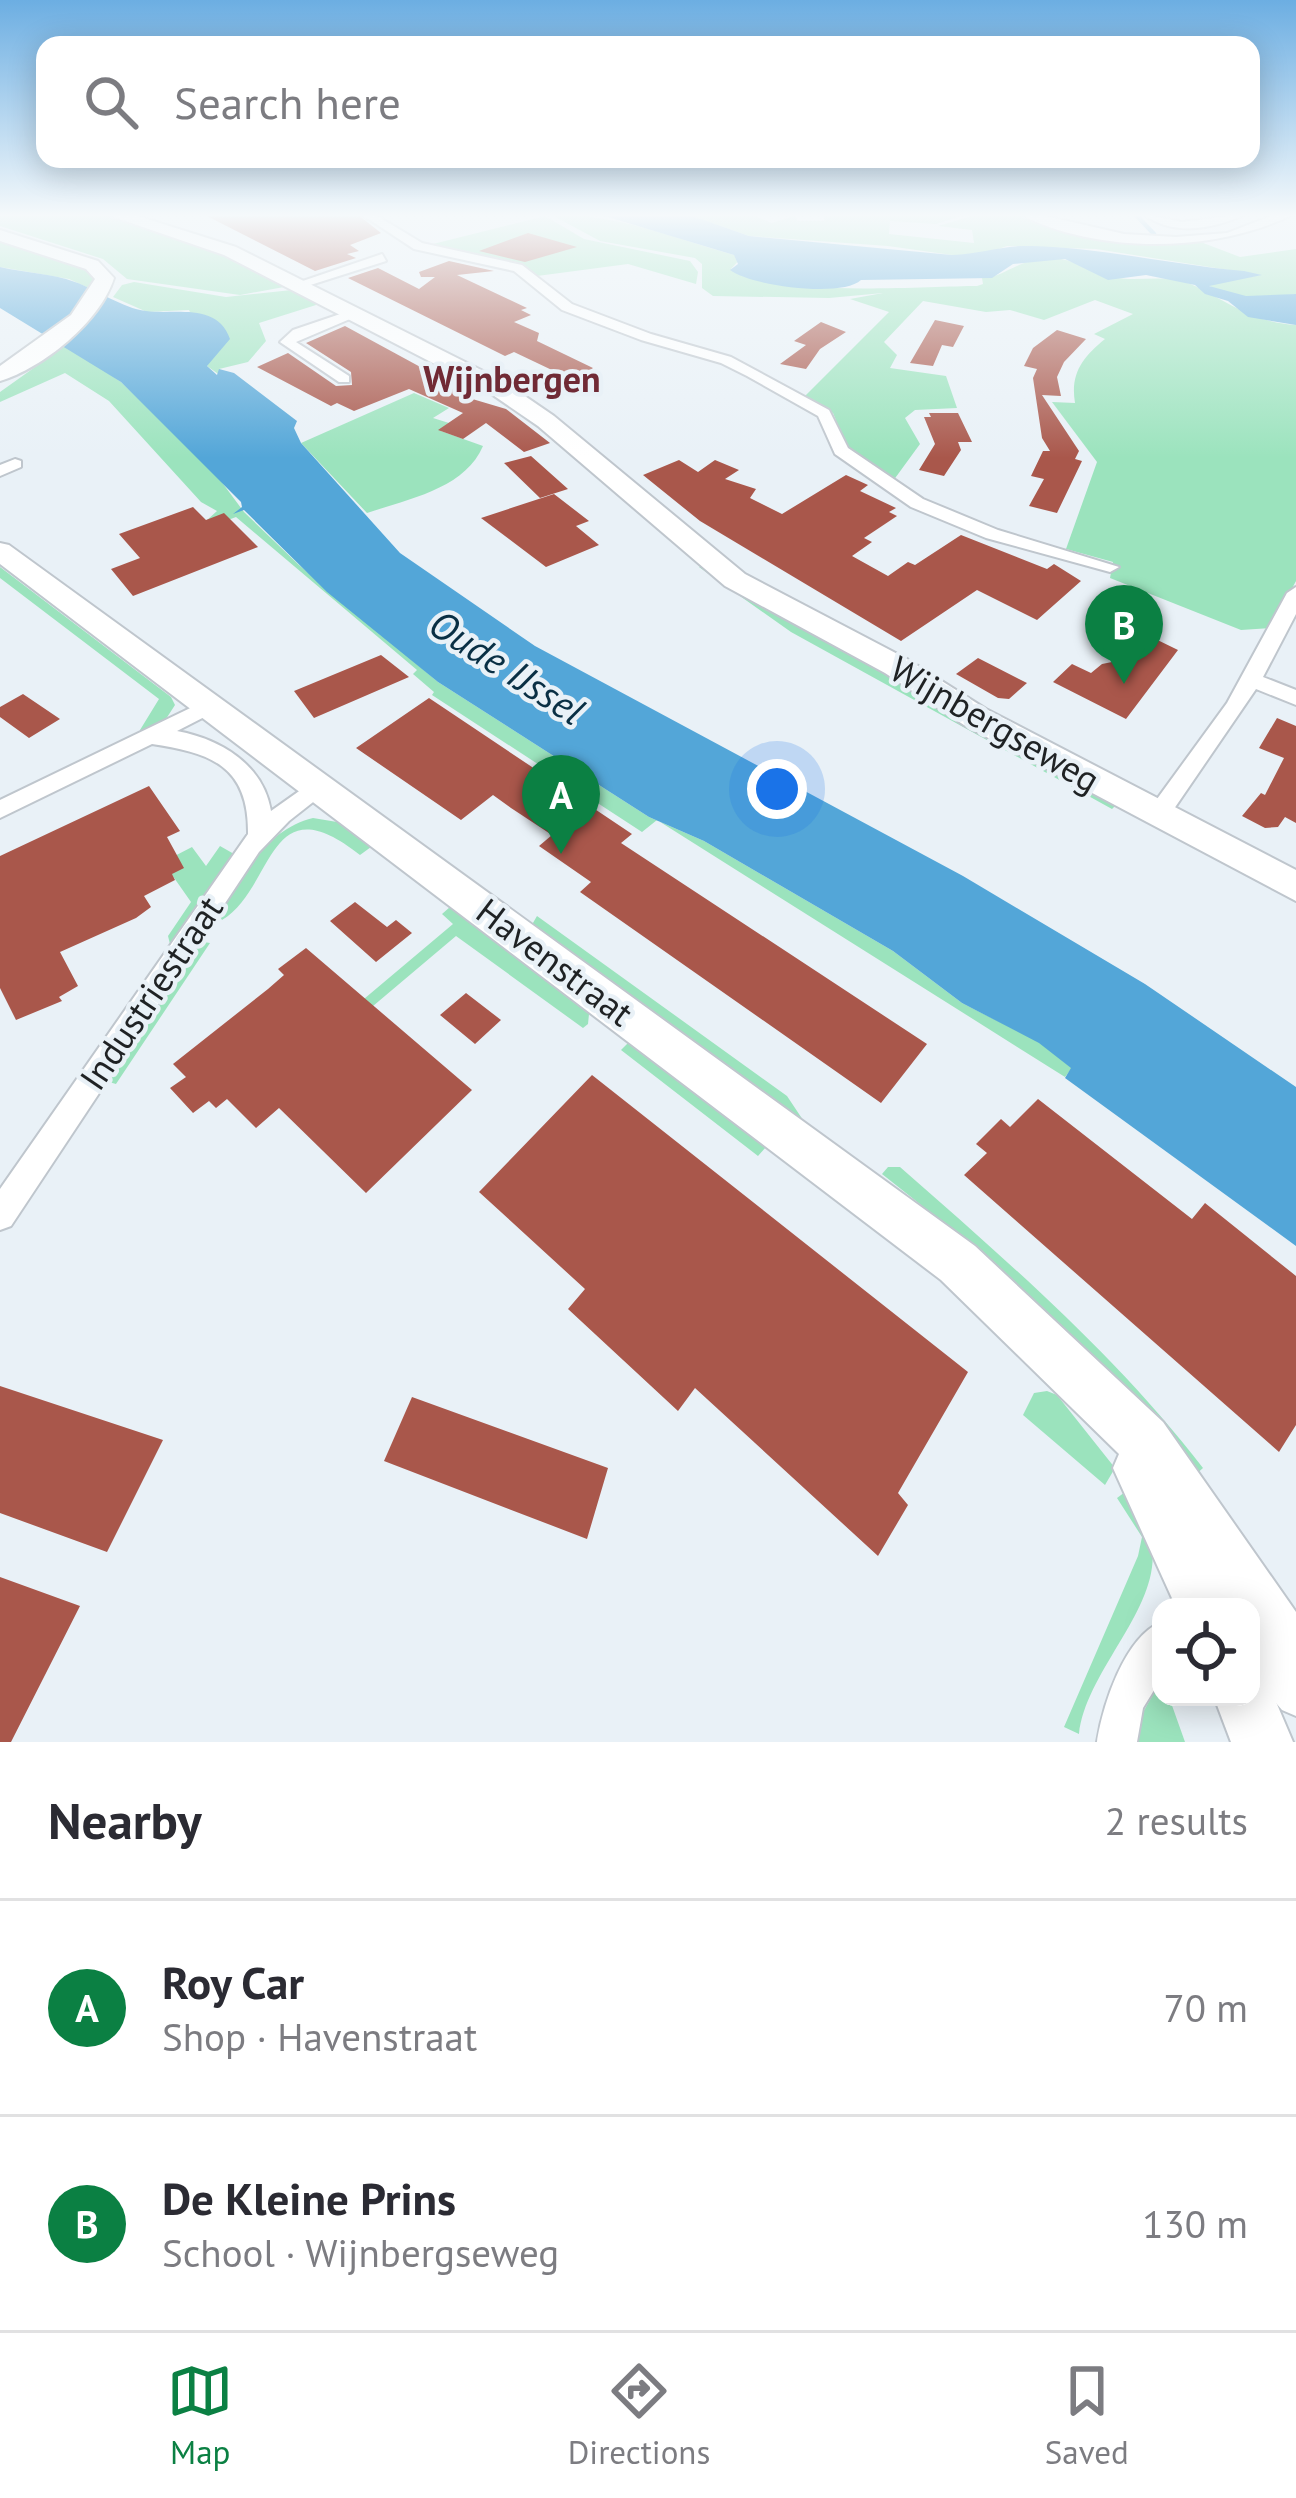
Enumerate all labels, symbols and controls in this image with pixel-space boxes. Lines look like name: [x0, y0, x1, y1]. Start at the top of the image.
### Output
search box: [36, 36, 1260, 168]
icon: search: [78, 69, 144, 135]
text: Search here: [174, 73, 401, 131]
district label: Wijnbergen: [423, 355, 601, 402]
pin: B: [1085, 585, 1163, 684]
water label: Oude IJssel: [420, 598, 595, 736]
street label: Wijnbergseweg: [882, 645, 1109, 803]
pin: A: [522, 755, 600, 854]
your location: [747, 759, 807, 819]
street label: Industriestraat: [68, 887, 233, 1099]
street label: Havenstraat: [467, 887, 643, 1036]
map controls: [1152, 1598, 1260, 1706]
button: locate: [1152, 1598, 1260, 1706]
text: Nearby: [48, 1787, 202, 1853]
text: 2 results: [1105, 1795, 1248, 1846]
text: Roy Car: [162, 1953, 304, 2011]
text: A: [75, 1982, 99, 2033]
text: 70 m: [1163, 1982, 1248, 2033]
text: Shop · Havenstraat: [162, 2011, 477, 2062]
text: De Kleine Prins: [162, 2169, 456, 2227]
text: B: [75, 2198, 99, 2249]
text: 130 m: [1142, 2198, 1248, 2249]
text: School · Wijnbergseweg: [162, 2227, 559, 2278]
tab: Map: [167, 2358, 233, 2473]
tab: Directions: [568, 2358, 710, 2473]
tab: Saved: [1045, 2358, 1129, 2473]

